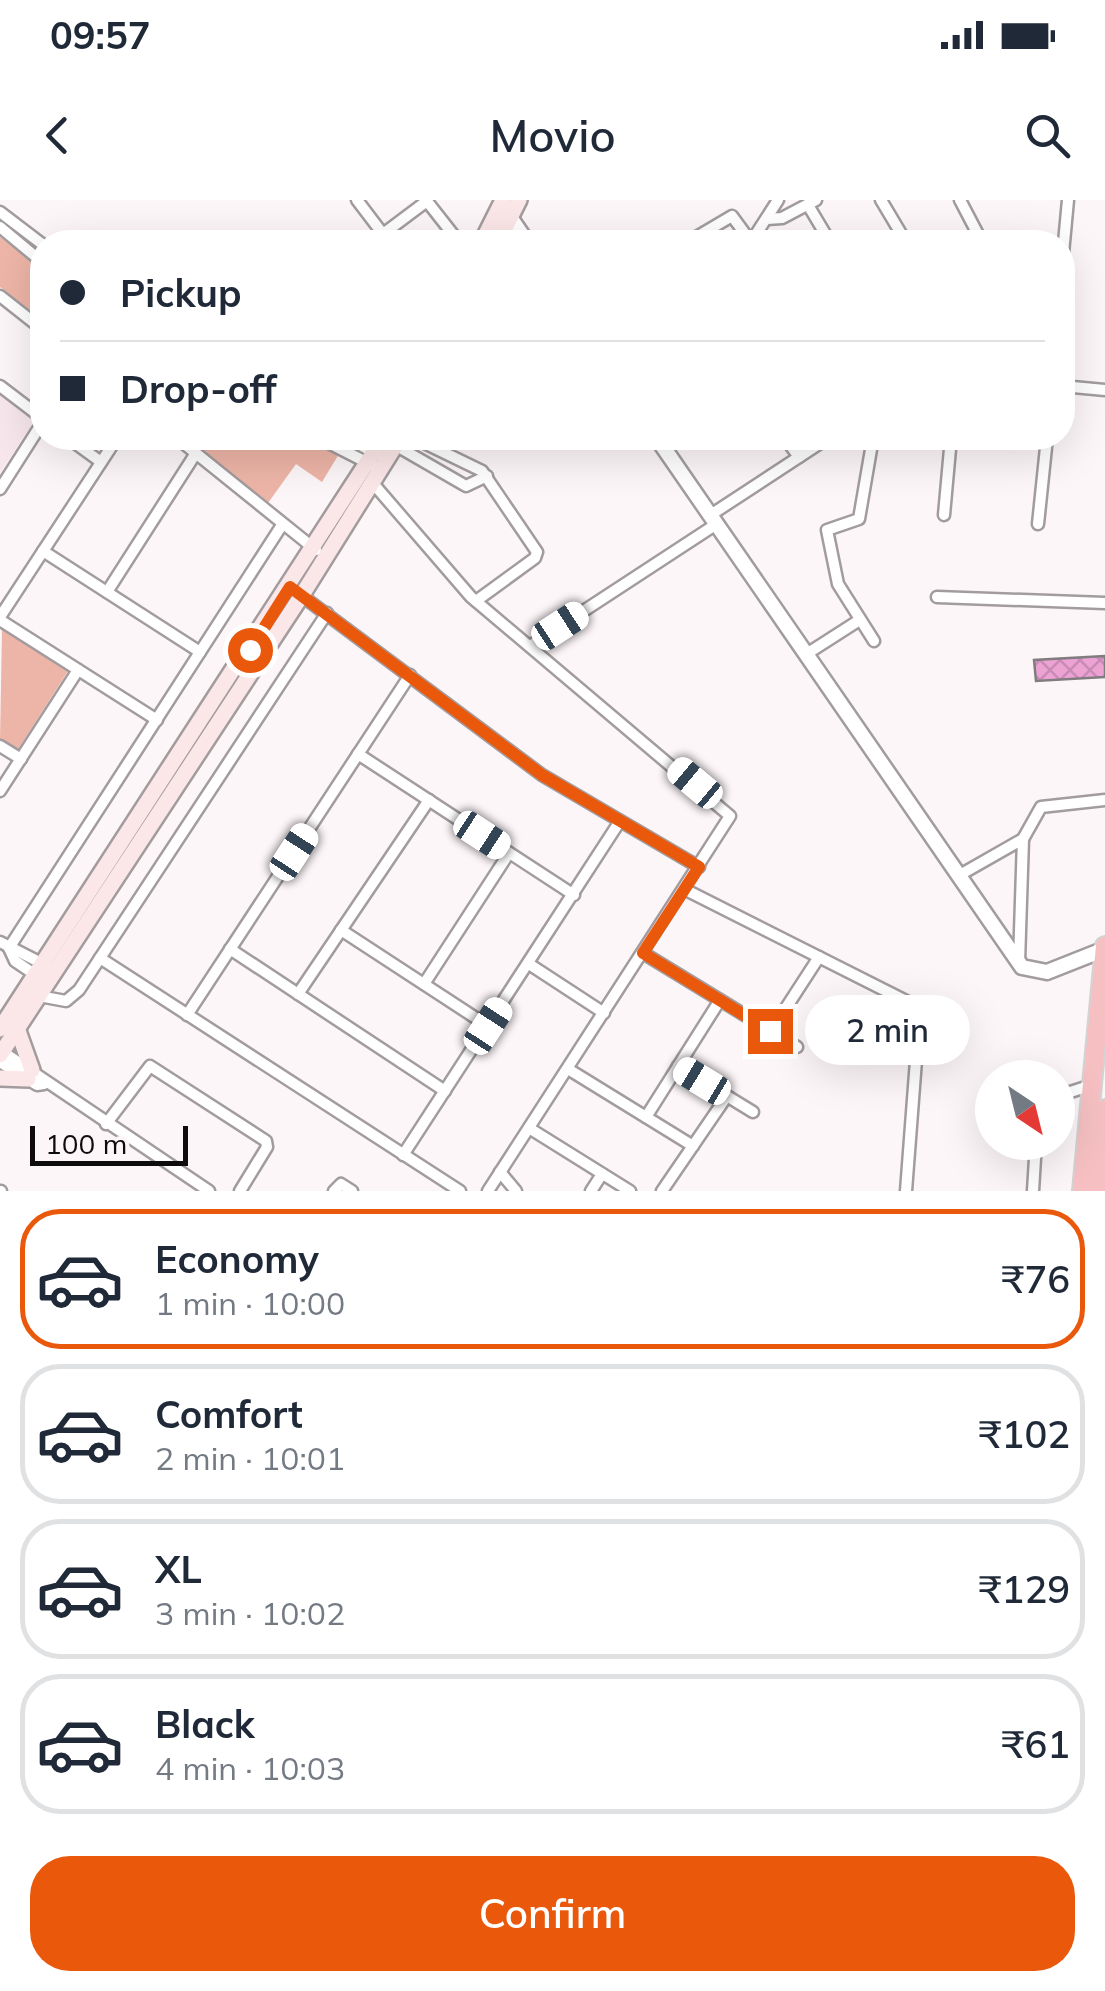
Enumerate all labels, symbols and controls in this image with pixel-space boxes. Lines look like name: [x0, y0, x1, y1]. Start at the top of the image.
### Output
text: 09:57: [50, 11, 151, 59]
text: Movio: [489, 107, 616, 163]
icon: back: [30, 108, 85, 163]
icon: search: [1020, 108, 1075, 163]
text: Pickup: [120, 269, 242, 317]
text: Drop-off: [120, 365, 277, 413]
car: [527, 597, 593, 655]
route start: [228, 628, 273, 673]
car: [662, 752, 728, 814]
car: [449, 806, 515, 864]
car: [265, 819, 323, 885]
car: [459, 993, 517, 1059]
callout: 2 min: [805, 996, 970, 1066]
route end: [748, 1009, 793, 1054]
text: 2 min: [846, 1010, 929, 1050]
car: [669, 1053, 735, 1109]
north arrow: [975, 1060, 1075, 1160]
map controls: [975, 1060, 1075, 1160]
scale bar: [30, 1121, 188, 1166]
text: 100 m: [45, 1126, 127, 1161]
icon: car: [35, 1234, 125, 1324]
text: Economy: [155, 1235, 319, 1283]
text: ₹76: [1002, 1255, 1070, 1303]
text: 1 min · 10:00: [155, 1283, 345, 1323]
icon: car: [35, 1389, 125, 1479]
text: Comfort: [155, 1390, 303, 1438]
text: ₹102: [979, 1410, 1070, 1458]
text: 2 min · 10:01: [155, 1438, 345, 1478]
icon: car: [35, 1544, 125, 1634]
text: XL: [155, 1545, 202, 1593]
text: ₹129: [979, 1565, 1070, 1613]
text: 3 min · 10:02: [155, 1593, 345, 1633]
icon: car: [35, 1699, 125, 1789]
text: Black: [155, 1700, 255, 1748]
text: ₹61: [1002, 1720, 1070, 1768]
text: 4 min · 10:03: [155, 1748, 345, 1788]
button: Confirm: [30, 1856, 1075, 1971]

